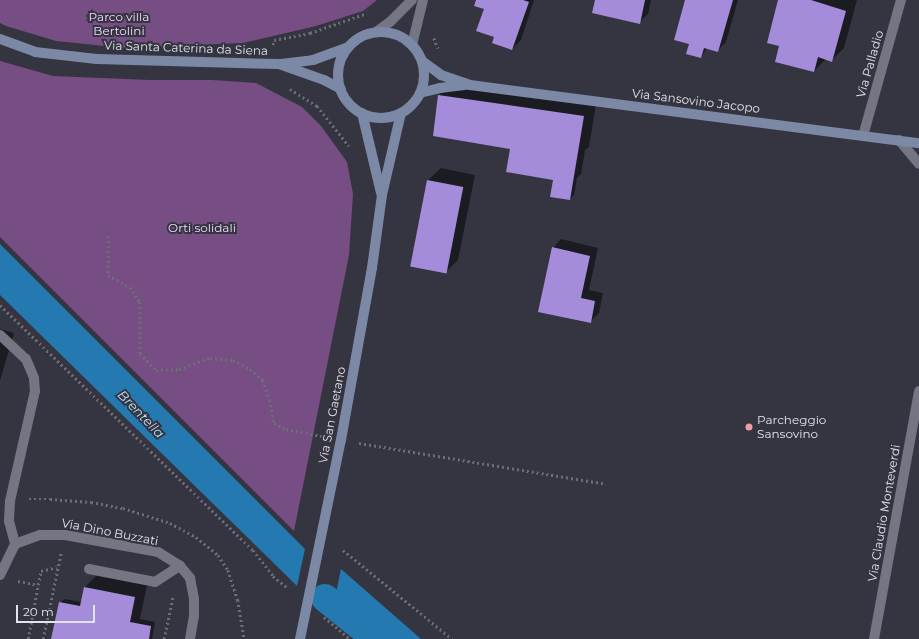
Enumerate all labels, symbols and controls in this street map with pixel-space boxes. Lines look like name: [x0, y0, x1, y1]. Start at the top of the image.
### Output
park label: Parco villa Bertolini: [89, 10, 149, 38]
street label: Via Palladio: [853, 29, 887, 99]
street label: Via Santa Caterina da Siena: [104, 38, 268, 58]
street label: Via Sansovino Jacopo: [631, 86, 761, 116]
park label: Orti solidali: [168, 221, 236, 235]
street label: Via San Gaetano: [316, 365, 348, 465]
water label: Brentella: [114, 387, 168, 441]
place label: Parcheggio Sansovino: [757, 413, 826, 441]
marker: Parcheggio Sansovino: [744, 422, 754, 432]
street label: Via Claudio Monteverdi: [865, 443, 903, 583]
street label: Via Dino Buzzati: [60, 516, 160, 548]
scale bar: [18, 597, 97, 623]
text: 20 m: [23, 604, 54, 619]

